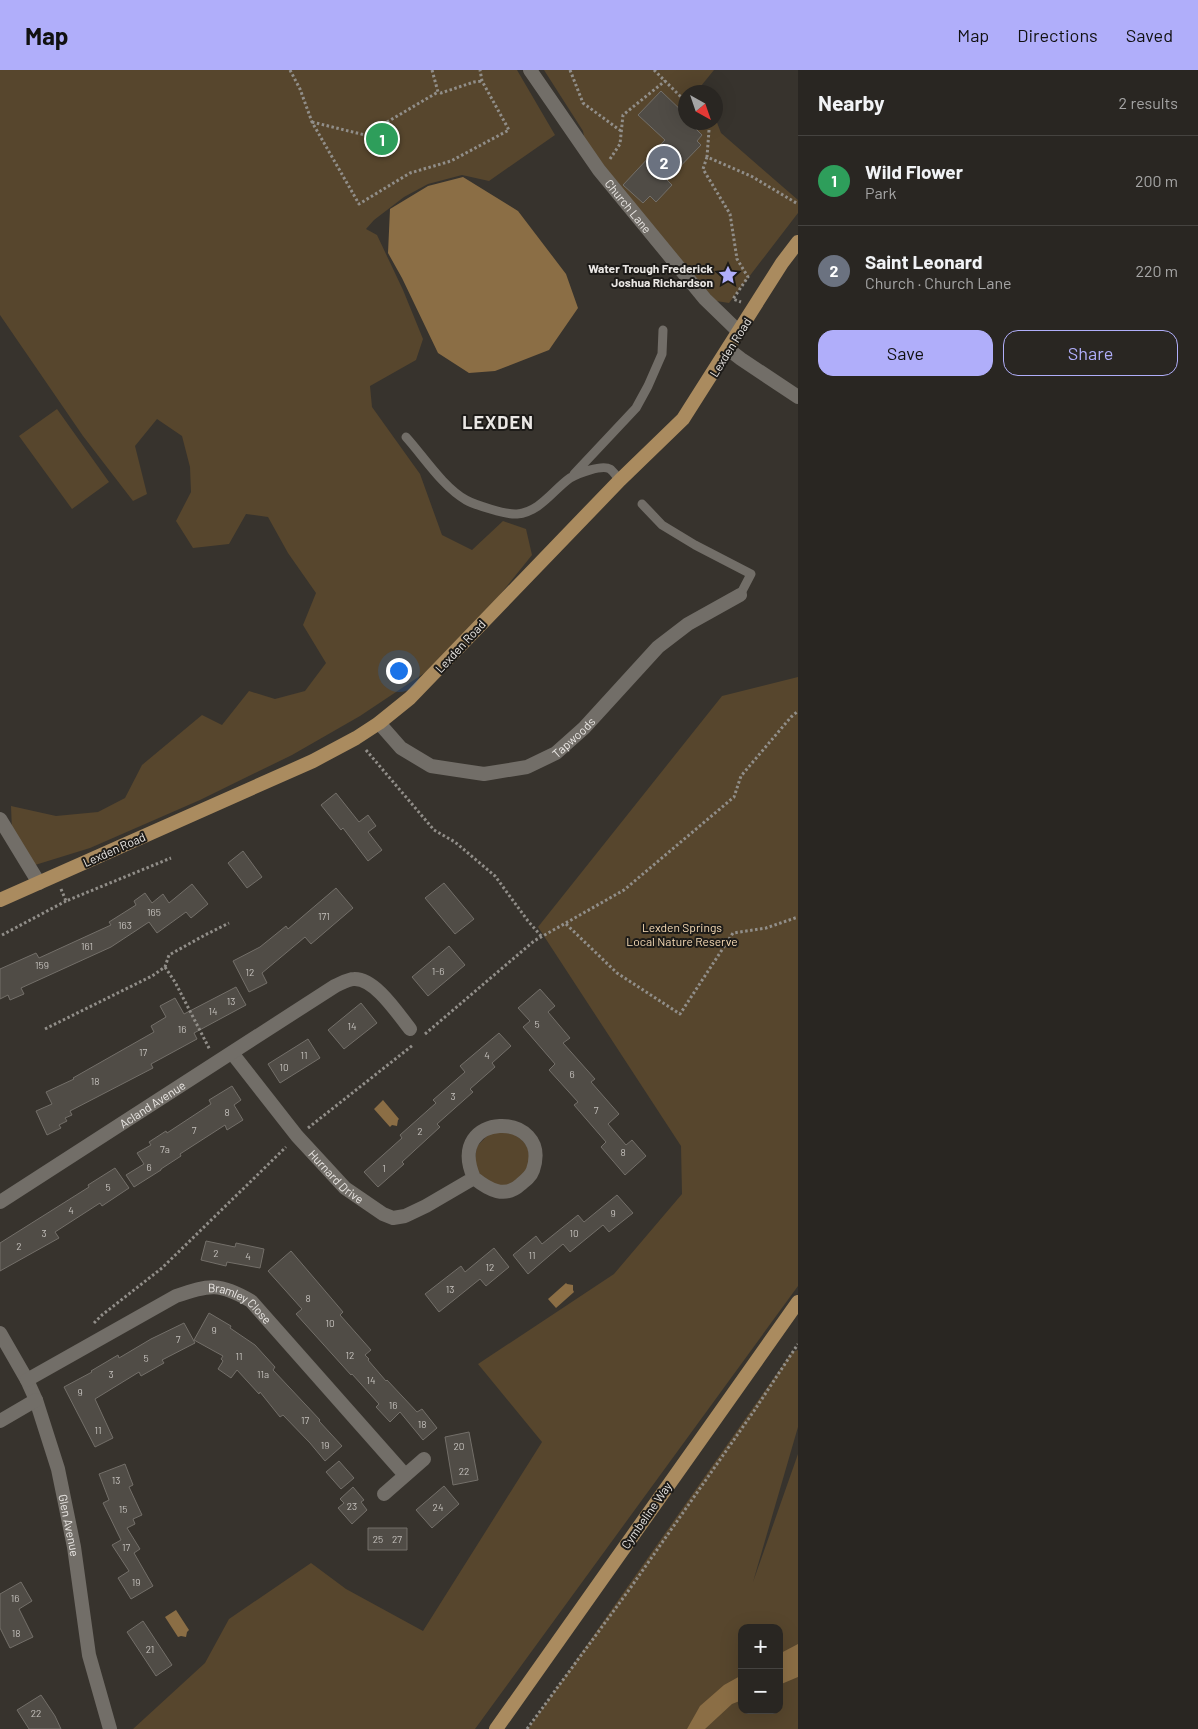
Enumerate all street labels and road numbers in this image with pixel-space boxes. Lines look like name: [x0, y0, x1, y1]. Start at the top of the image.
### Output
street label: Church Lane: [602, 176, 655, 236]
street label: Lexden Road: [706, 315, 754, 379]
street label: Lexden Road: [432, 617, 488, 675]
street label: Tapwoods: [549, 714, 598, 760]
street label: Lexden Road: [81, 829, 147, 869]
street label: Acland Avenue: [116, 1077, 188, 1130]
street label: Hurnard Drive: [306, 1147, 367, 1206]
street label: Bramley Close: [208, 1280, 275, 1326]
street label: Cymbeline Way: [618, 1479, 674, 1551]
street label: Glen Avenue: [56, 1493, 82, 1557]

